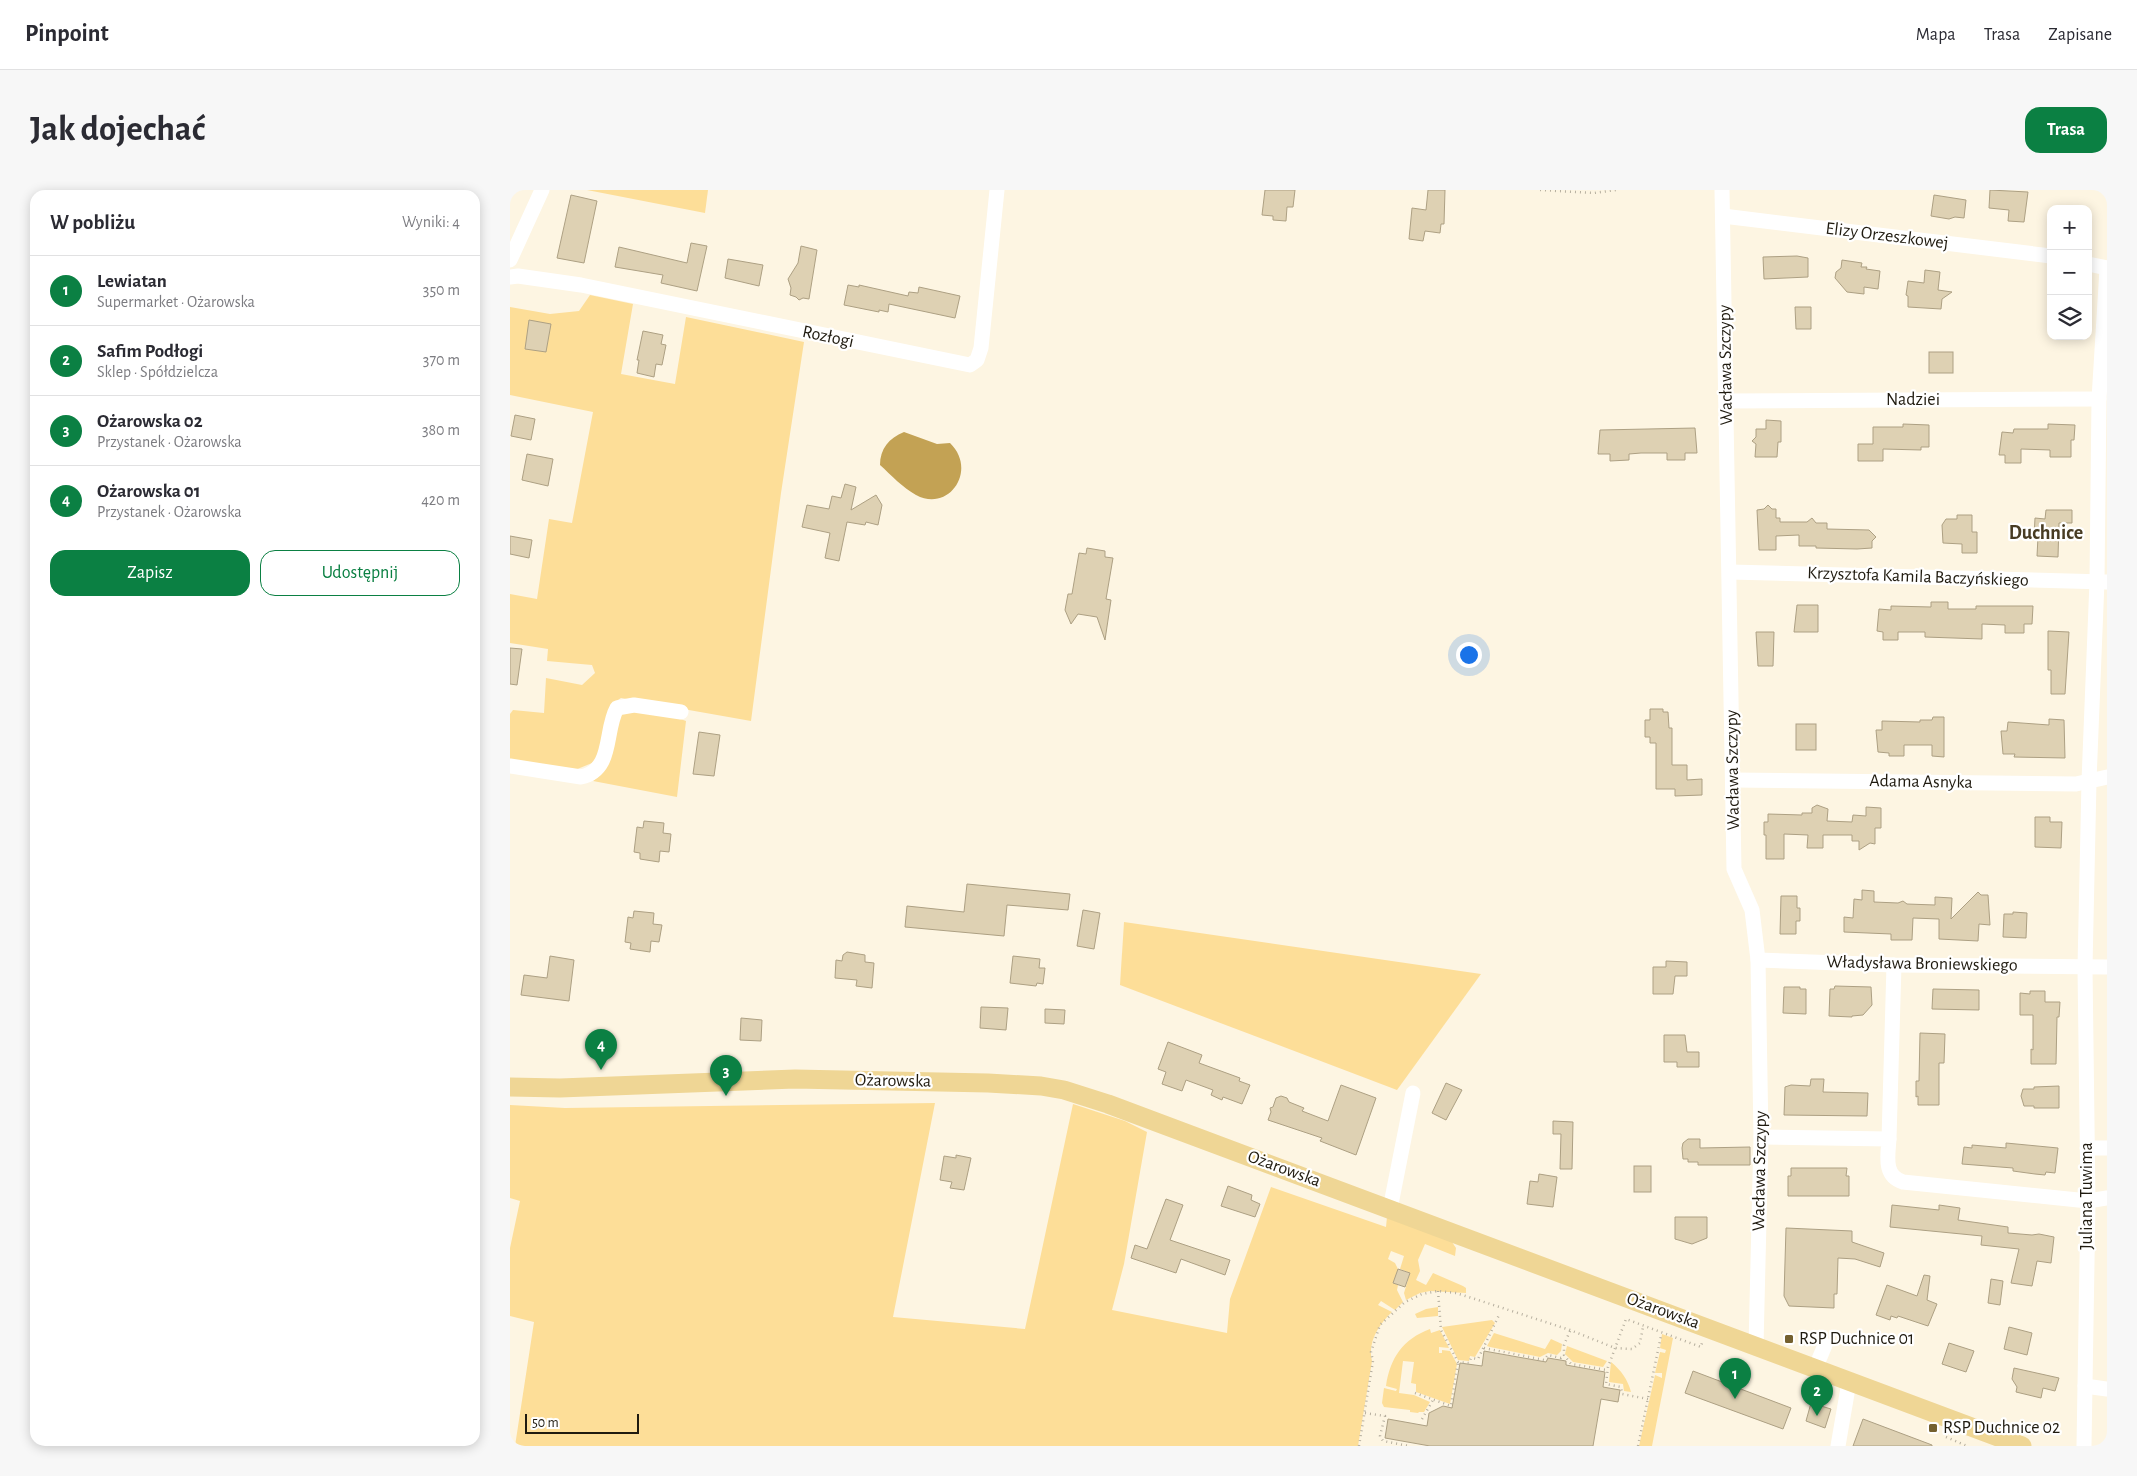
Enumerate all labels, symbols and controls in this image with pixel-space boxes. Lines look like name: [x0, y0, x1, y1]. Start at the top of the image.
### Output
text: Pinpoint: [25, 22, 109, 46]
text: Mapa: [1916, 26, 1956, 44]
text: Trasa: [1984, 26, 2020, 44]
text: Zapisane: [2048, 26, 2112, 44]
button: Trasa: [2025, 107, 2107, 153]
text: Jak dojechać: [30, 112, 205, 147]
map controls: [2047, 205, 2092, 340]
button: +: [2047, 205, 2092, 250]
text: W pobliżu: [50, 212, 135, 233]
text: Wyniki: 4: [402, 214, 460, 230]
street label: Elizy Orzeszkowej: [1824, 220, 1950, 252]
button: −: [2047, 250, 2092, 295]
text: Lewiatan: [97, 272, 167, 291]
text: 1: [63, 282, 69, 298]
text: 350 m: [423, 282, 460, 298]
text: Supermarket · Ożarowska: [97, 294, 255, 310]
button: layers: [2047, 295, 2092, 340]
street label: Wacława Szczypy: [1716, 304, 1736, 425]
street label: Rozłogi: [801, 323, 855, 351]
text: Safim Podłogi: [97, 342, 203, 361]
text: 2: [62, 352, 70, 368]
text: 370 m: [423, 352, 460, 368]
text: Sklep · Spółdzielcza: [97, 364, 218, 380]
street label: Nadziei: [1886, 391, 1940, 409]
text: Ożarowska 02: [97, 412, 203, 431]
text: 3: [63, 422, 69, 438]
text: 380 m: [422, 422, 460, 438]
text: Przystanek · Ożarowska: [97, 434, 242, 450]
text: Ożarowska 01: [97, 482, 200, 501]
text: 4: [62, 492, 70, 508]
text: 420 m: [421, 492, 460, 508]
text: Przystanek · Ożarowska: [97, 504, 242, 520]
district label: Duchnice: [2009, 523, 2083, 543]
button: Zapisz: [50, 550, 250, 596]
button: Udostępnij: [260, 550, 460, 596]
street label: Krzysztofa Kamila Baczyńskiego: [1807, 564, 2029, 590]
your location: [1456, 642, 1482, 668]
street label: Wacława Szczypy: [1723, 709, 1743, 830]
street label: Adama Asnyka: [1869, 772, 1973, 792]
street label: Władysława Broniewskiego: [1826, 953, 2018, 975]
pin: 4: [585, 1029, 617, 1070]
pin: 3: [710, 1055, 742, 1096]
street label: Ożarowska: [855, 1071, 931, 1091]
street label: Wacława Szczypy: [1750, 1110, 1770, 1231]
street label: Juliana Tuwima: [2078, 1142, 2096, 1250]
street label: Ożarowska: [1245, 1147, 1323, 1191]
street label: Ożarowska: [1624, 1289, 1702, 1333]
place label: RSP Duchnice 01: [1799, 1330, 1914, 1348]
marker: RSP Duchnice 01: [1783, 1333, 1795, 1345]
pin: 1: [1719, 1358, 1751, 1399]
pin: 2: [1801, 1375, 1833, 1416]
scale bar: [525, 1411, 639, 1434]
text: 50 m: [532, 1416, 559, 1430]
place label: RSP Duchnice 02: [1943, 1419, 2060, 1437]
marker: RSP Duchnice 02: [1927, 1422, 1939, 1434]

